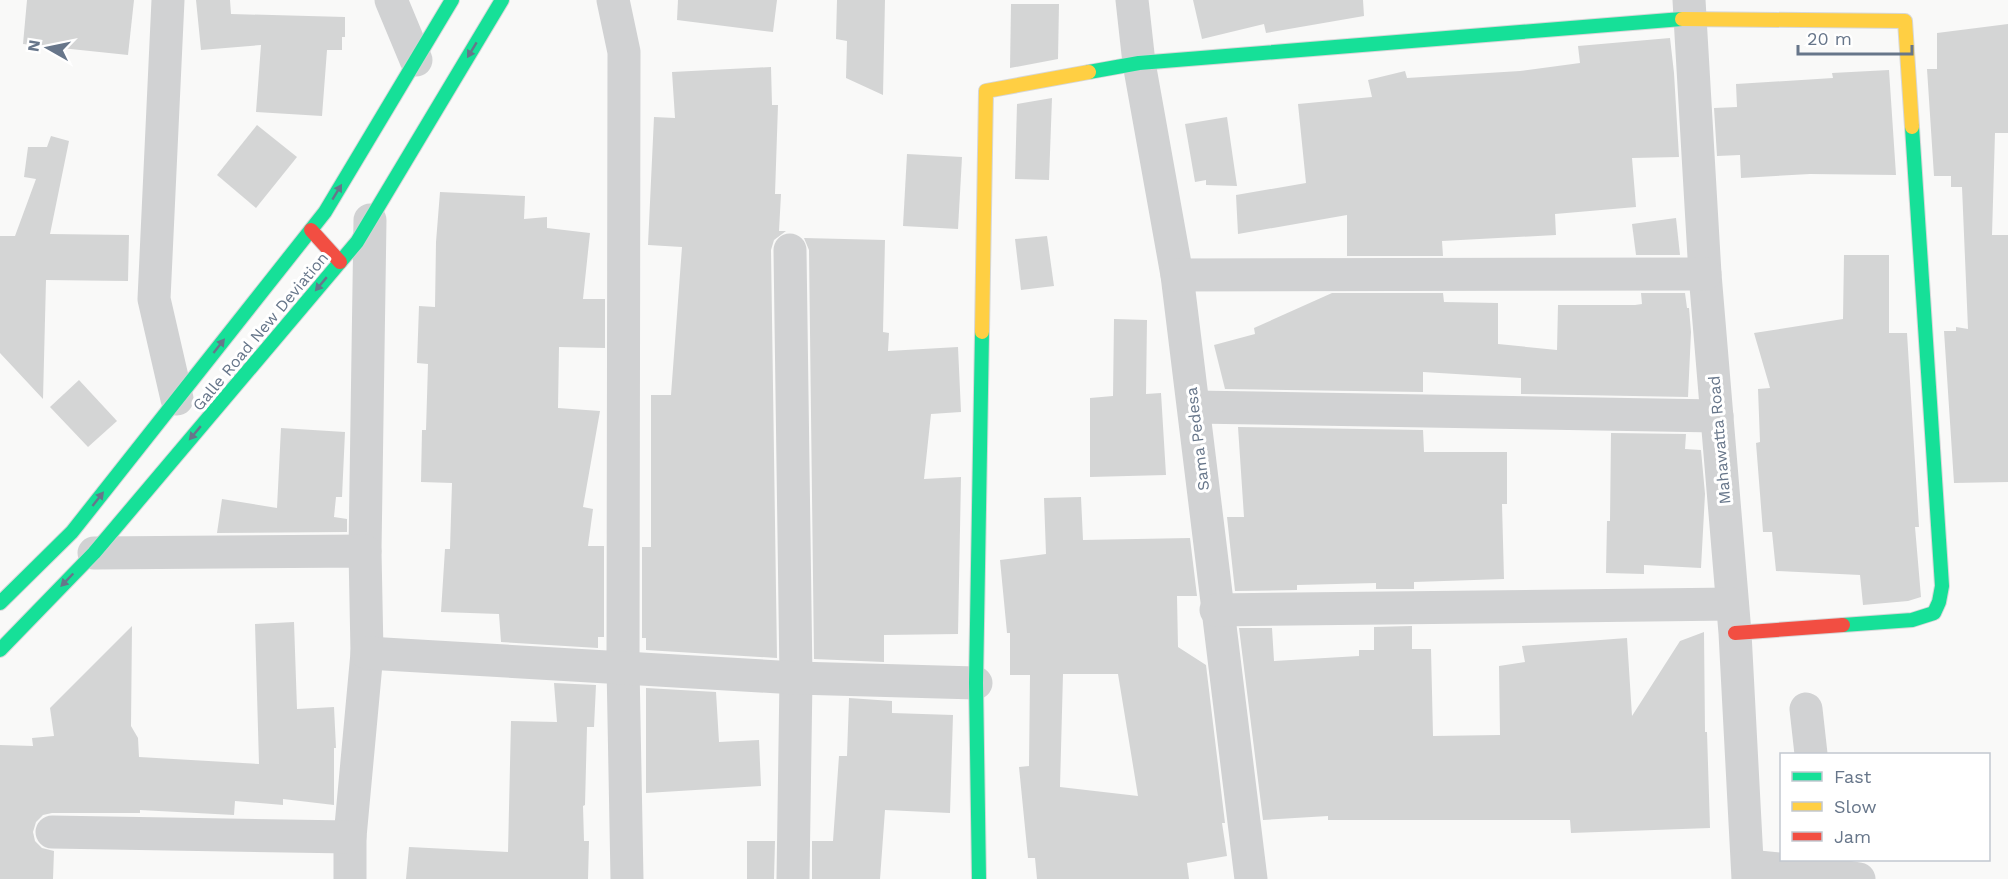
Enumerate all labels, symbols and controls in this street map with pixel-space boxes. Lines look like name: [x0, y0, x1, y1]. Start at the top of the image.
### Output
north arrow: [18, 18, 78, 78]
scale bar: [1798, 18, 1912, 56]
text: 20 m: [1807, 28, 1852, 49]
text: N: [23, 38, 44, 53]
one-way arrow: [466, 42, 477, 58]
one-way arrow: [332, 184, 343, 200]
street label: Galle Road New Deviation: [188, 248, 332, 414]
one-way arrow: [315, 276, 328, 291]
one-way arrow: [212, 339, 224, 354]
street label: Mahawatta Road: [1704, 375, 1735, 505]
street label: Sama Pedesa: [1182, 386, 1213, 492]
one-way arrow: [189, 425, 202, 440]
one-way arrow: [91, 491, 104, 507]
one-way arrow: [61, 573, 75, 587]
legend: [1780, 753, 1990, 861]
text: Fast: [1834, 766, 1872, 787]
text: Slow: [1834, 796, 1877, 817]
text: Jam: [1834, 826, 1871, 847]

